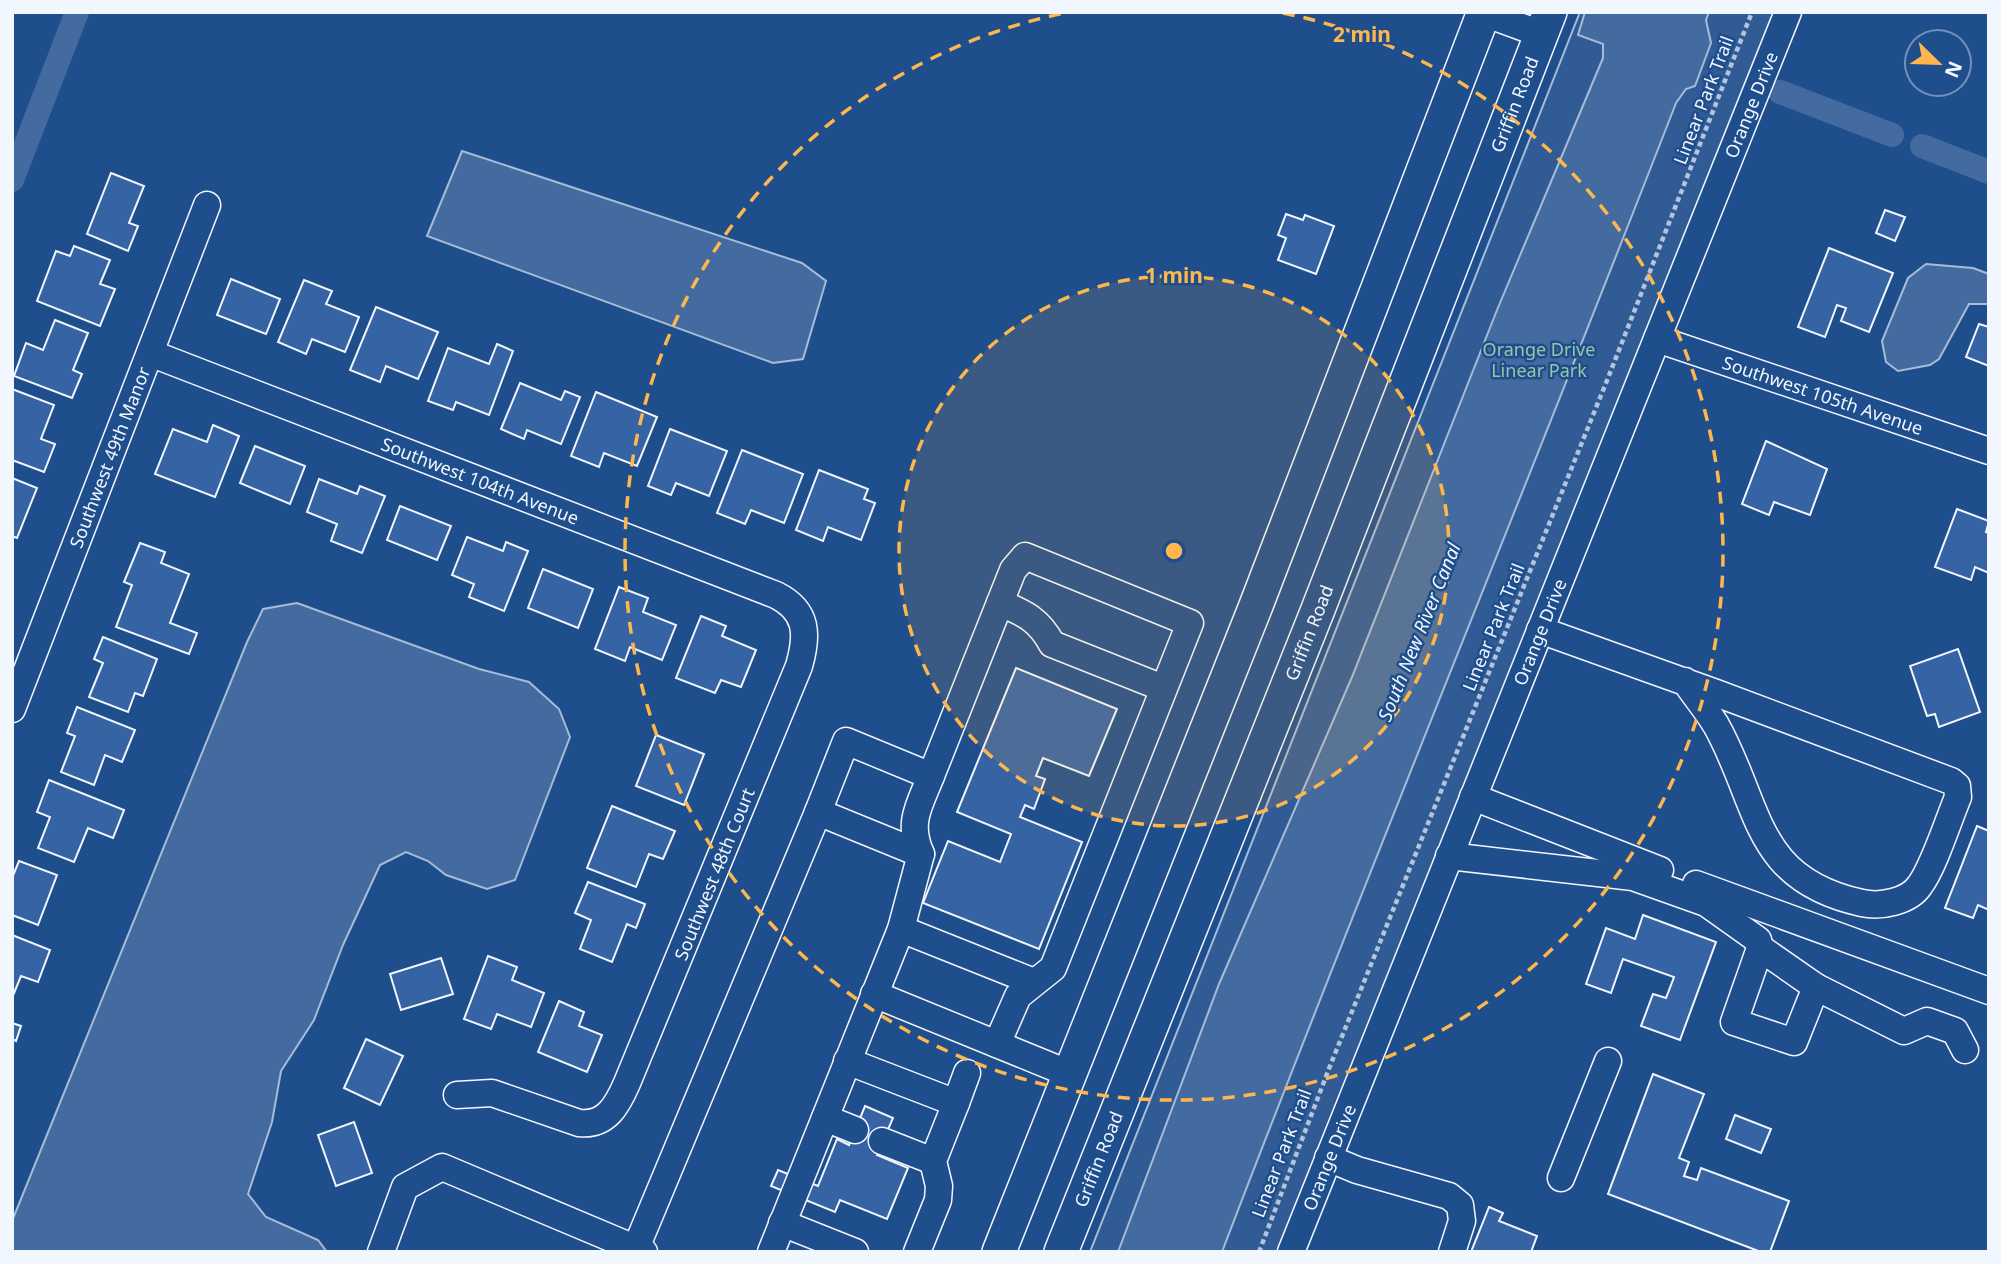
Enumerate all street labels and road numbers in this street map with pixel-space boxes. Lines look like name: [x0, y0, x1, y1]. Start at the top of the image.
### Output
street label: Linear Park Trail: [1667, 32, 1739, 168]
street label: Orange Drive: [1719, 48, 1783, 162]
street label: Griffin Road: [1485, 53, 1544, 156]
street label: Southwest 105th Avenue: [1719, 350, 1926, 440]
street label: Southwest 49th Manor: [64, 363, 156, 551]
street label: Southwest 104th Avenue: [378, 432, 582, 530]
street label: Linear Park Trail: [1456, 560, 1530, 694]
street label: Orange Drive: [1507, 575, 1572, 689]
street label: Griffin Road: [1279, 581, 1338, 684]
street label: Southwest 48th Court: [668, 784, 760, 964]
street label: Linear Park Trail: [1245, 1085, 1317, 1221]
street label: Orange Drive: [1297, 1100, 1361, 1214]
street label: Griffin Road: [1068, 1108, 1128, 1211]

